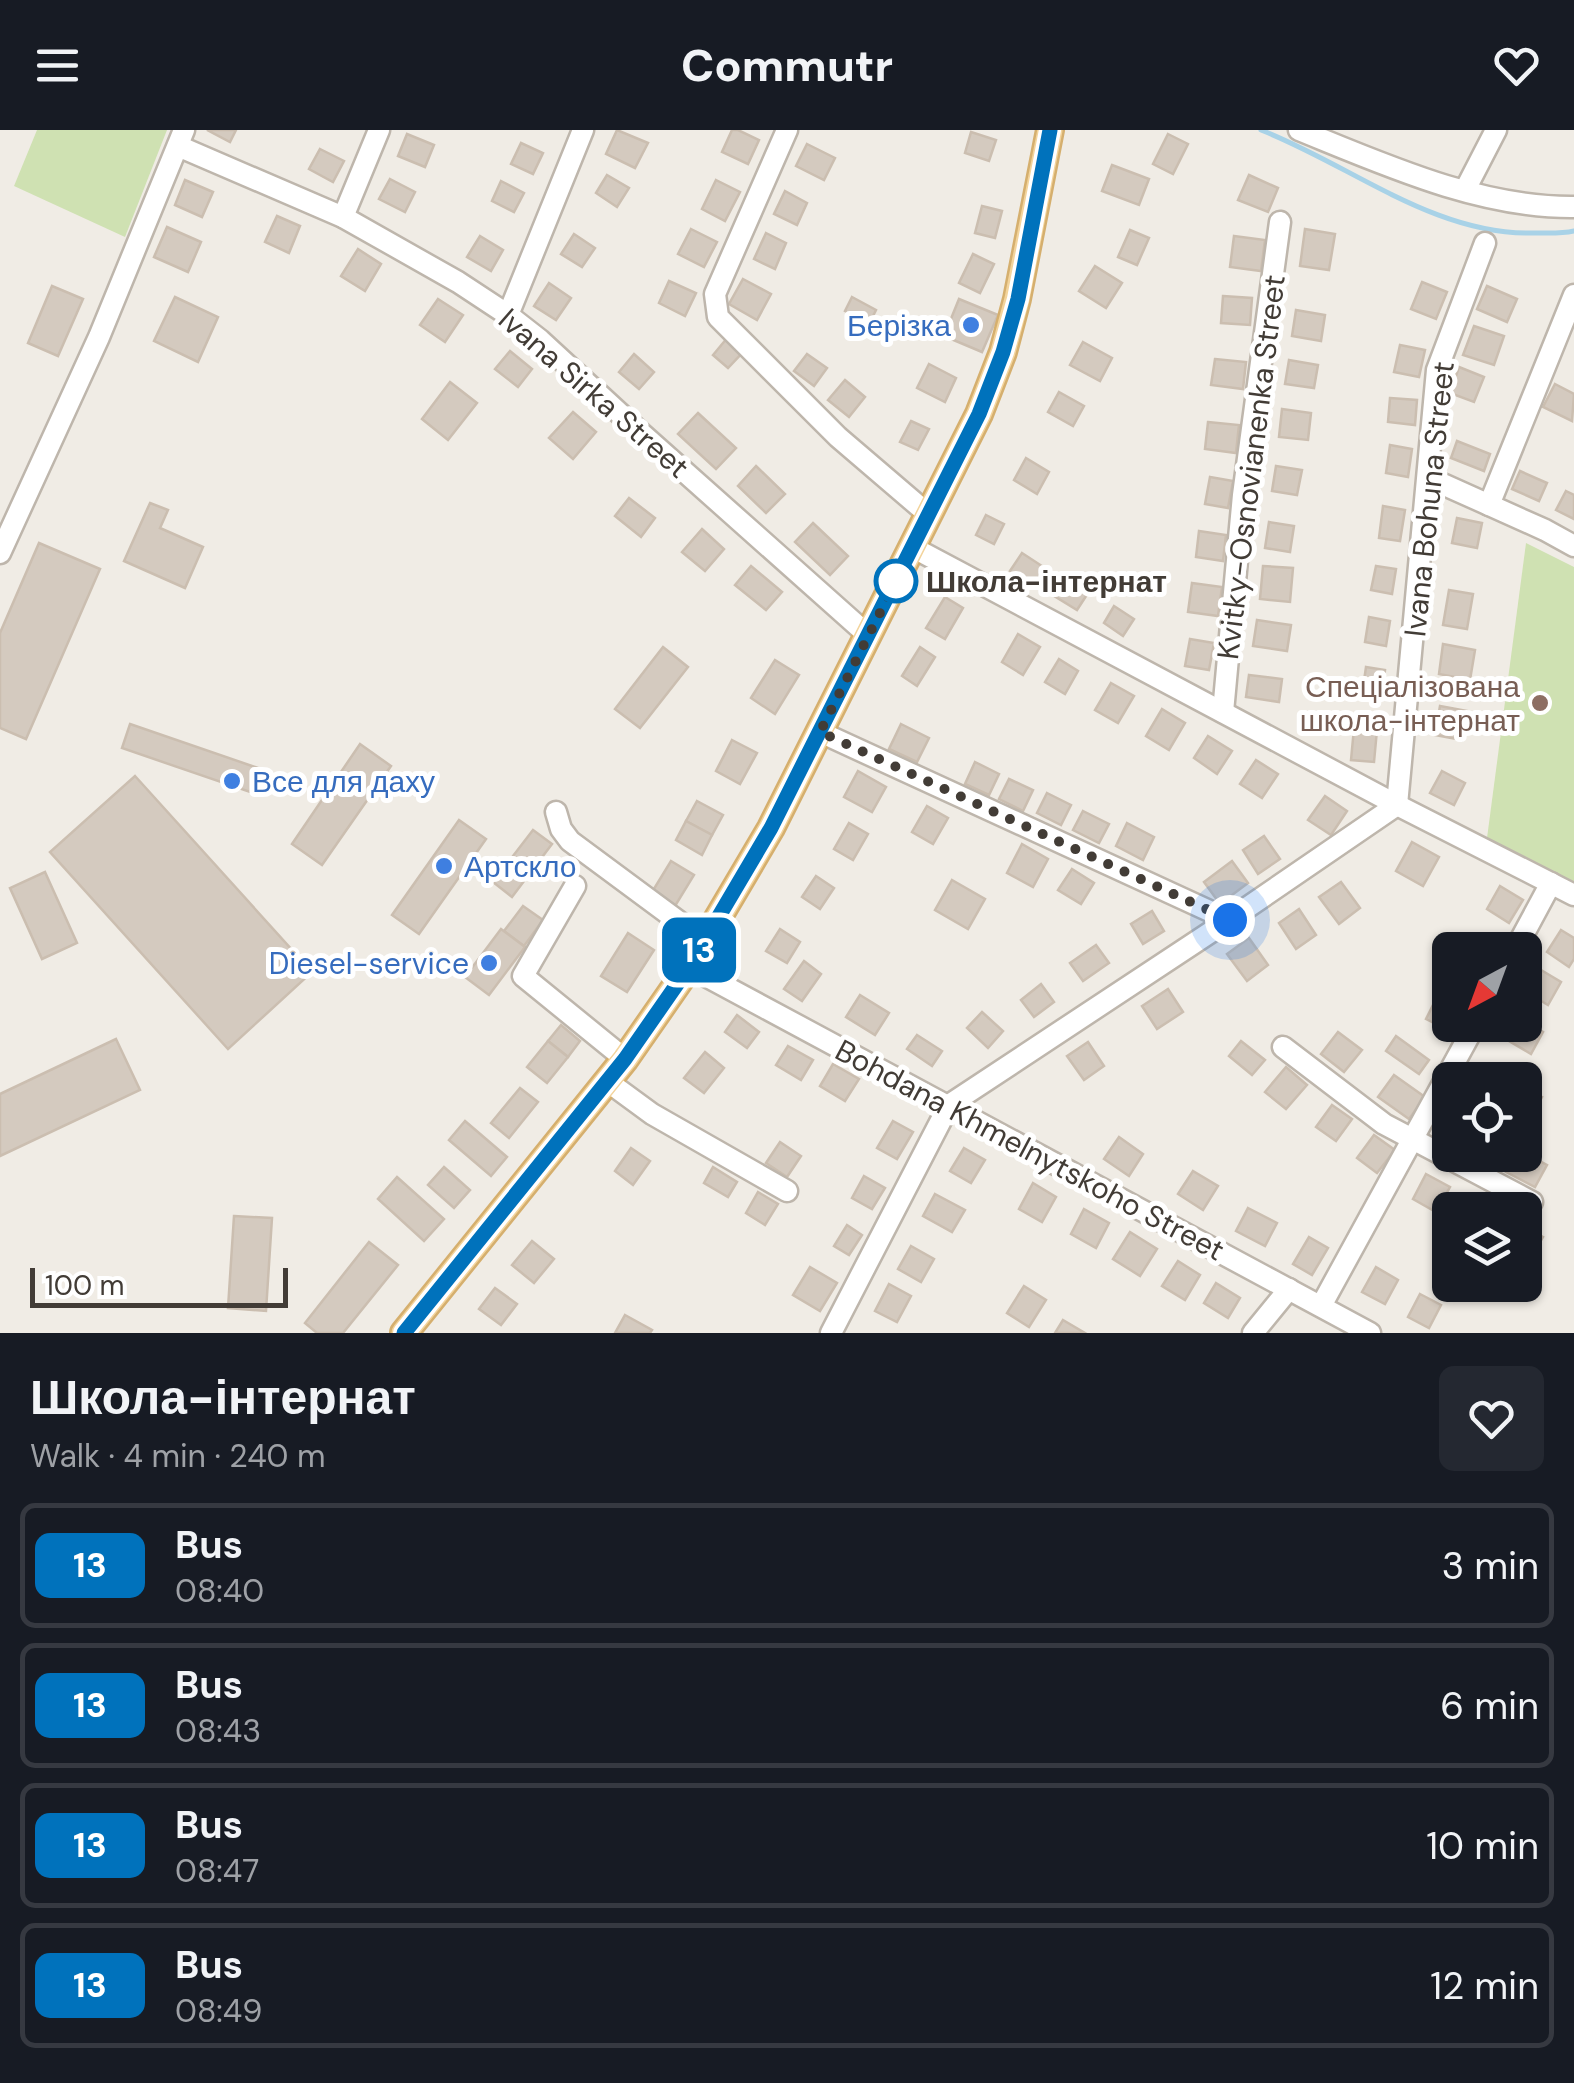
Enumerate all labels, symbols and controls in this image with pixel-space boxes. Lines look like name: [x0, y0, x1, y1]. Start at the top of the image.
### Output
text: Commutr: [681, 36, 893, 95]
icon: menu: [30, 38, 85, 93]
icon: heart: [1489, 38, 1544, 93]
street label: Kvitky-Osnovianenka Street: [1208, 273, 1294, 661]
street label: Ivana Sirka Street: [491, 300, 697, 486]
place label: Берізка: [847, 306, 951, 345]
marker: Берізка: [960, 314, 982, 336]
street label: Ivana Bohuna Street: [1395, 359, 1463, 639]
marker: Школа-інтернат: [875, 560, 917, 602]
place label: Школа-інтернат: [926, 562, 1167, 601]
place label: Спеціалізована школа-інтернат: [1300, 667, 1520, 740]
marker: Спеціалізована школа-інтернат: [1529, 692, 1551, 714]
place label: Все для даху: [252, 762, 435, 801]
marker: Все для даху: [221, 770, 243, 792]
place label: Артскло: [464, 847, 576, 886]
marker: Артскло: [433, 855, 455, 877]
your location: [1205, 895, 1255, 945]
line badge: 13: [654, 918, 744, 982]
text: 13: [682, 927, 716, 973]
north arrow: [1432, 932, 1542, 1042]
map controls: [1432, 932, 1542, 1302]
place label: Diesel-service: [269, 944, 469, 983]
marker: Diesel-service: [478, 952, 500, 974]
street label: Bohdana Khmelnytskoho Street: [829, 1031, 1231, 1269]
button: locate: [1432, 1062, 1542, 1172]
button: layers: [1432, 1192, 1542, 1302]
scale bar: [30, 1263, 288, 1308]
text: 100 m: [45, 1267, 124, 1304]
text: Школа-інтернат: [30, 1366, 416, 1429]
button: heart: [1439, 1366, 1544, 1471]
text: Walk · 4 min · 240 m: [30, 1435, 326, 1477]
text: Bus: [175, 1520, 243, 1570]
text: 3 min: [1442, 1541, 1539, 1591]
text: 13: [73, 1542, 107, 1588]
text: 08:40: [175, 1570, 264, 1612]
text: Bus: [175, 1660, 243, 1710]
text: 6 min: [1440, 1681, 1539, 1731]
text: 13: [73, 1682, 107, 1728]
text: 08:43: [175, 1710, 261, 1752]
text: Bus: [175, 1800, 243, 1850]
text: 10 min: [1426, 1821, 1539, 1871]
text: 13: [73, 1822, 107, 1868]
text: 08:47: [175, 1850, 259, 1892]
text: Bus: [175, 1940, 243, 1990]
text: 12 min: [1430, 1961, 1539, 2011]
text: 13: [73, 1962, 107, 2008]
text: 08:49: [175, 1990, 262, 2032]

